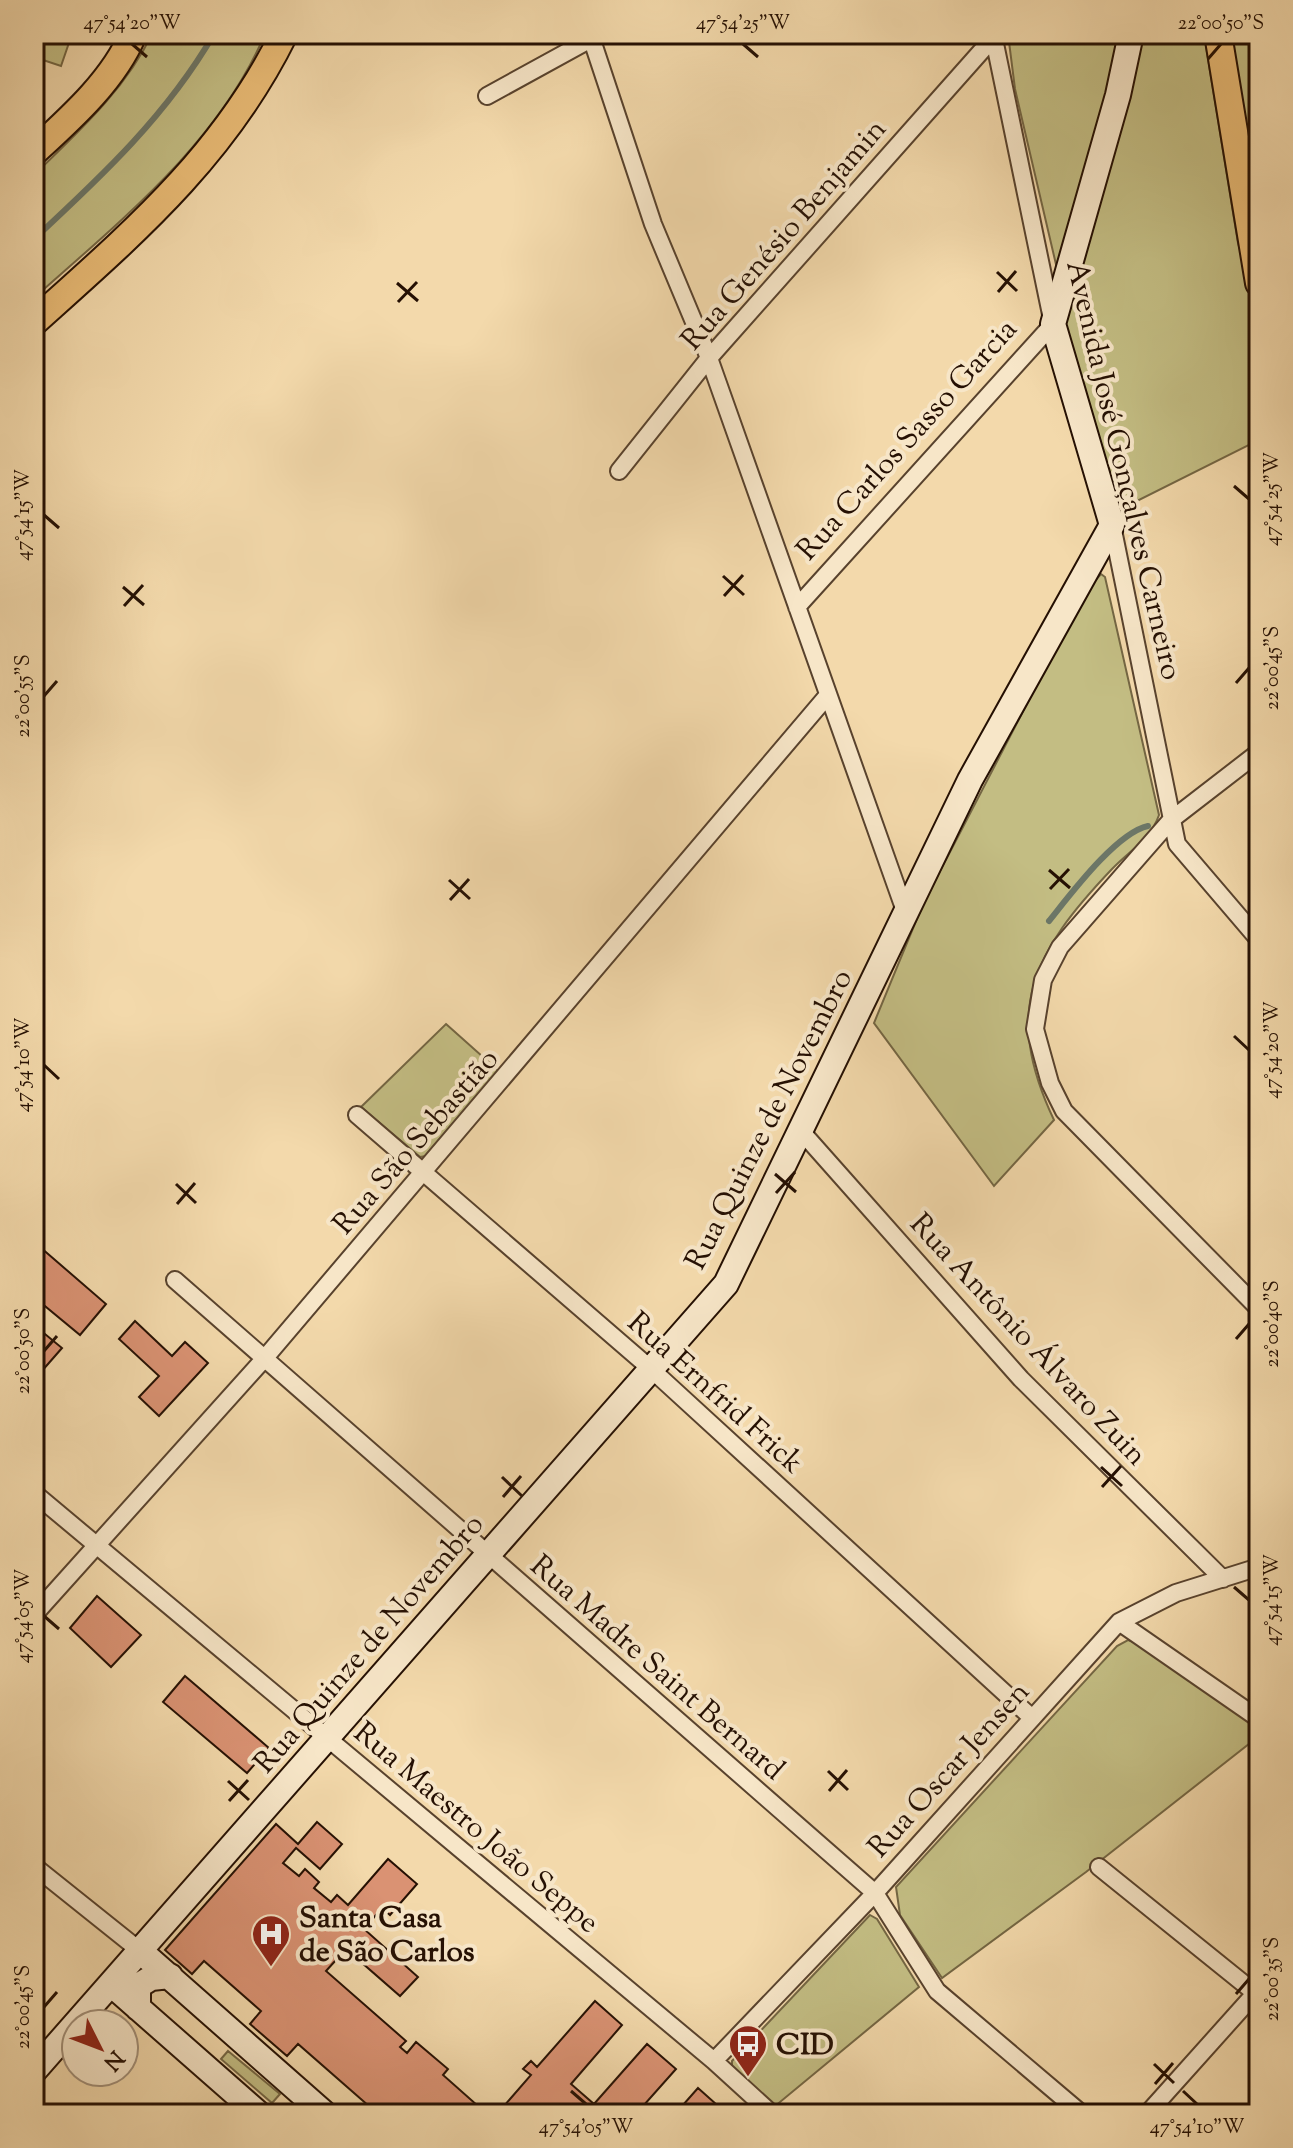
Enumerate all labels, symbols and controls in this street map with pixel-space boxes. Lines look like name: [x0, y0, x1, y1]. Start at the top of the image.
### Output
text: 47°54'20"W: [83, 10, 181, 39]
text: 47°54'25"W: [696, 10, 790, 39]
text: 22°00'50"S: [1178, 10, 1264, 39]
street label: Rua Genésio Benjamin: [672, 110, 898, 361]
street label: Avenida José Gonçalves Carneiro: [1053, 257, 1192, 684]
street label: Rua Carlos Sasso Garcia: [787, 310, 1028, 571]
text: 47°54'25"W: [1259, 452, 1288, 546]
text: 47°54'15"W: [10, 469, 39, 561]
text: 22°00'45"S: [1259, 626, 1288, 710]
text: 22°00'55"S: [10, 654, 39, 738]
street label: Rua Quinze de Novembro: [676, 962, 865, 1278]
text: 47°54'20"W: [1259, 1001, 1288, 1099]
text: 47°54'10"W: [10, 1018, 39, 1112]
street label: Rua São Sebastião: [324, 1040, 510, 1245]
street label: Rua Antônio Álvaro Zuin: [898, 1205, 1156, 1477]
text: 22°00'40"S: [1259, 1280, 1288, 1368]
street label: Rua Ernfrid Frick: [617, 1303, 812, 1485]
text: 22°00'50"S: [10, 1308, 39, 1394]
street label: Rua Quinze de Novembro: [245, 1505, 495, 1784]
street label: Rua Madre Saint Bernard: [520, 1546, 793, 1792]
text: 47°54'15"W: [1259, 1554, 1288, 1646]
text: 47°54'05"W: [10, 1569, 39, 1663]
street label: Rua Oscar Jensen: [859, 1673, 1041, 1868]
street label: Rua Maestro João Seppe: [343, 1713, 608, 1945]
place label: Santa Casa de São Carlos: [299, 1898, 475, 1975]
hospital icon: Santa Casa de São Carlos: [250, 1913, 292, 1968]
text: 22°00'35"S: [1259, 1937, 1288, 2021]
text: 22°00'45"S: [10, 1965, 39, 2049]
north arrow: [60, 2008, 140, 2088]
bus stop icon: CID: [727, 2023, 769, 2078]
place label: CID: [776, 2025, 834, 2068]
text: N: [95, 2042, 130, 2077]
text: 47°54'05"W: [539, 2114, 633, 2143]
text: 47°54'10"W: [1150, 2114, 1244, 2143]

